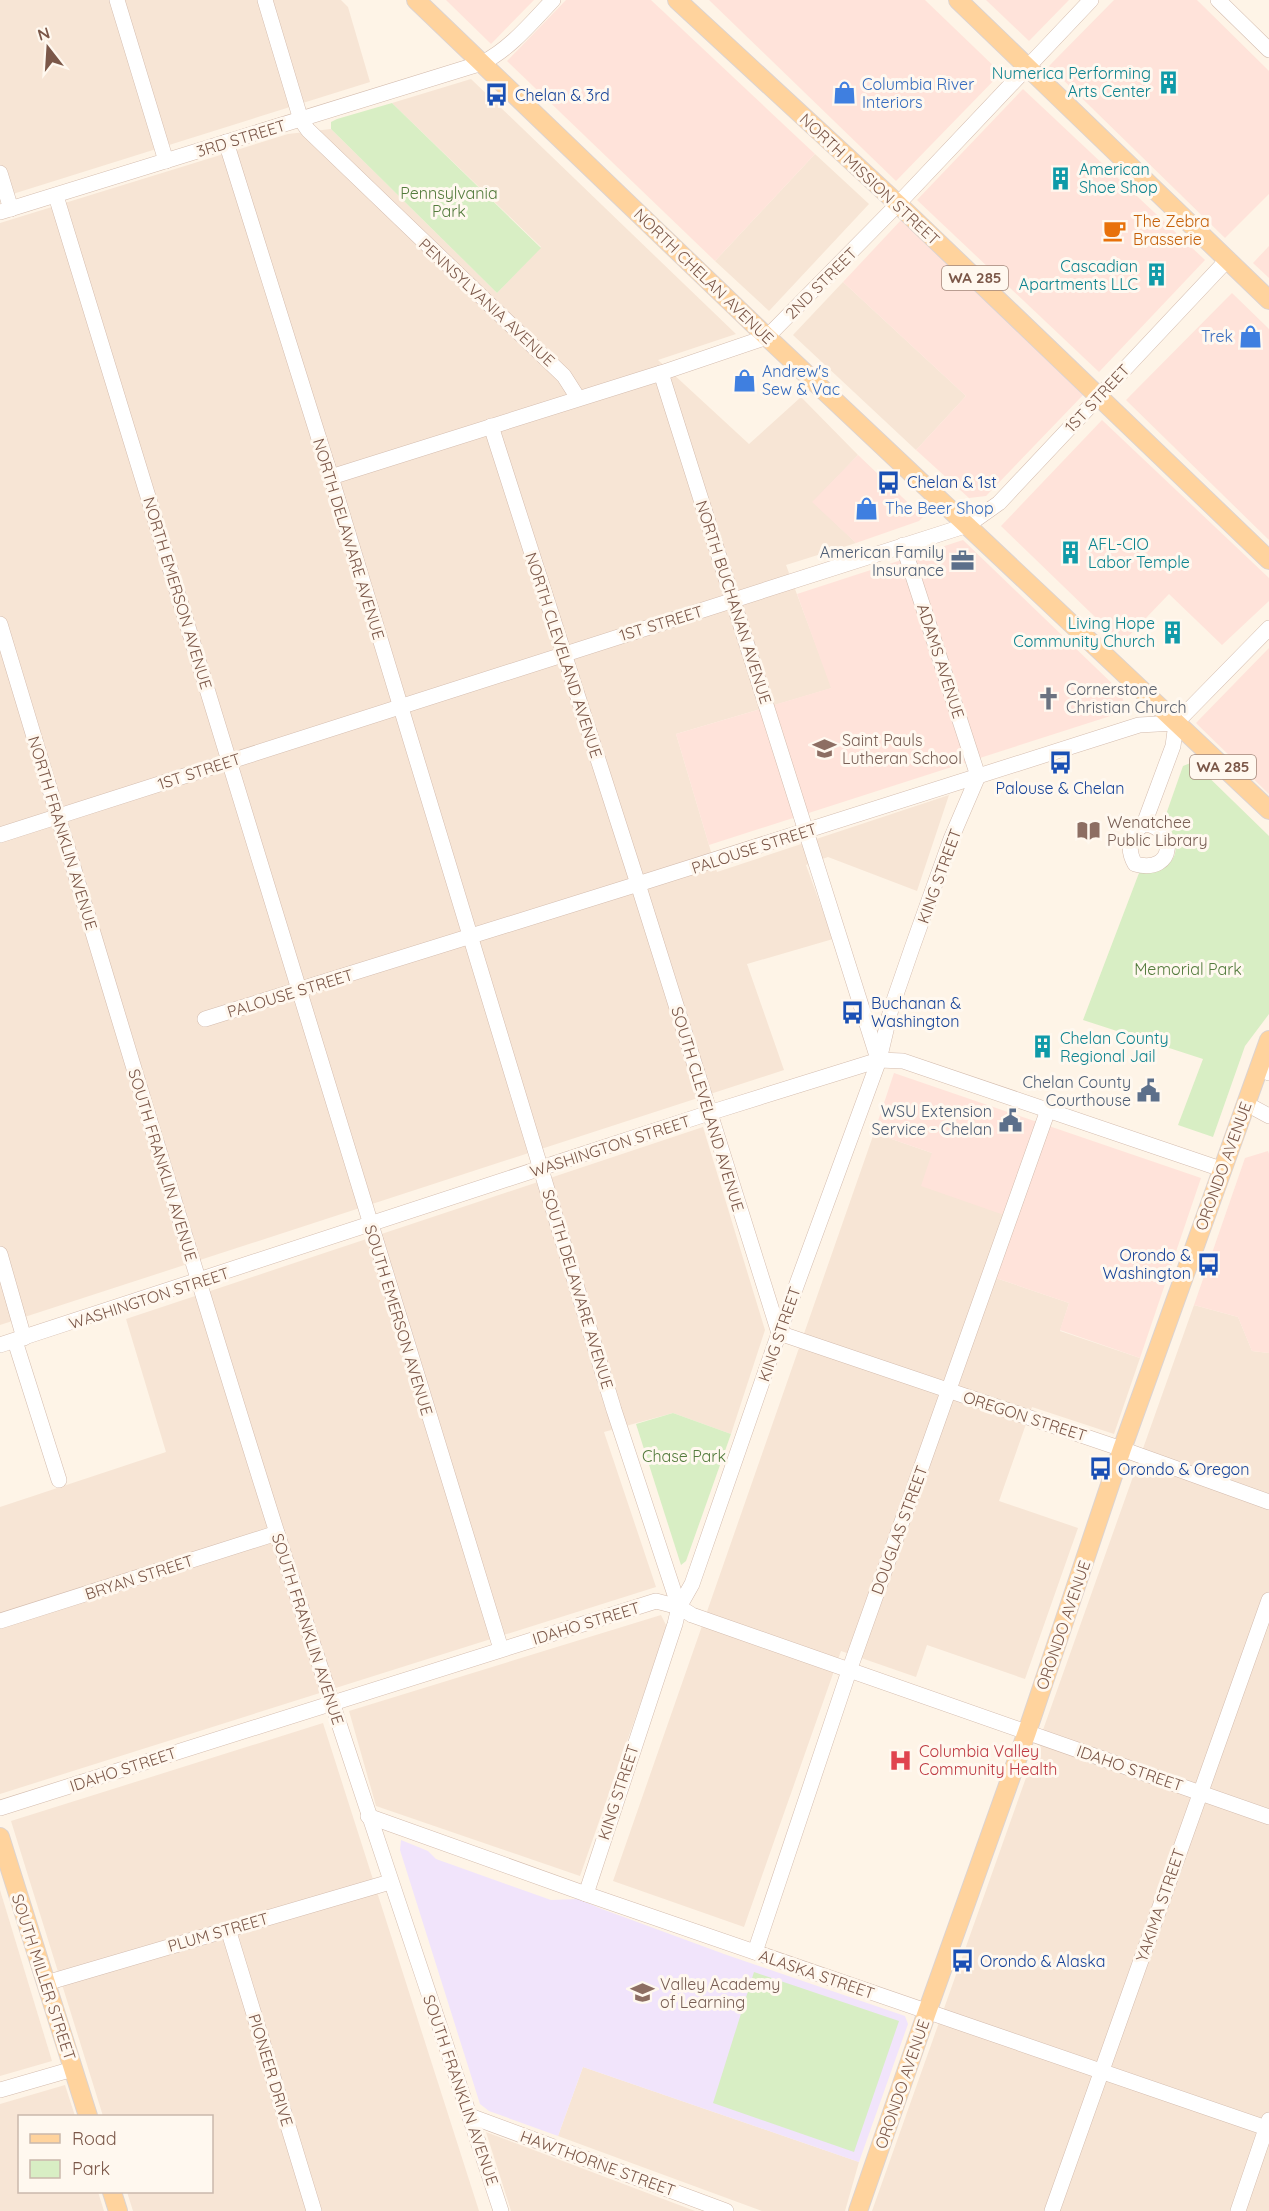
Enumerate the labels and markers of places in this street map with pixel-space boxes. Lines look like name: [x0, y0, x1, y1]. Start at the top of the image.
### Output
place label: Numerica Performing Arts Center: [992, 63, 1151, 101]
building icon: Numerica Performing Arts Center: [1156, 69, 1182, 95]
place label: Columbia River Interiors: [862, 74, 974, 112]
shop icon: Columbia River Interiors: [831, 80, 857, 106]
bus stop icon: Chelan & 3rd: [484, 82, 510, 108]
place label: Chelan & 3rd: [515, 85, 610, 105]
place label: American Shoe Shop: [1079, 159, 1158, 197]
building icon: American Shoe Shop: [1048, 165, 1074, 191]
place label: The Zebra Brasserie: [1133, 211, 1210, 249]
cafe icon: The Zebra Brasserie: [1102, 217, 1128, 243]
place label: Cascadian Apartments LLC: [1019, 256, 1138, 294]
building icon: Cascadian Apartments LLC: [1143, 262, 1169, 288]
shop icon: Trek: [1238, 323, 1264, 349]
place label: Trek: [1201, 326, 1233, 346]
place label: Andrew's Sew & Vac: [762, 361, 840, 399]
shop icon: Andrew's Sew & Vac: [731, 367, 757, 393]
bus stop icon: Chelan & 1st: [876, 469, 902, 495]
place label: Chelan & 1st: [907, 472, 997, 492]
shop icon: The Beer Shop: [854, 495, 880, 521]
place label: The Beer Shop: [885, 498, 994, 518]
place label: AFL-CIO Labor Temple: [1088, 534, 1190, 572]
building icon: AFL-CIO Labor Temple: [1057, 540, 1083, 566]
place label: American Family Insurance: [820, 542, 944, 580]
office icon: American Family Insurance: [949, 548, 975, 574]
place label: Living Hope Community Church: [1013, 613, 1155, 651]
building icon: Living Hope Community Church: [1160, 619, 1186, 645]
place label: Cornerstone Christian Church: [1066, 679, 1187, 717]
church icon: Cornerstone Christian Church: [1035, 685, 1061, 711]
place label: Saint Pauls Lutheran School: [842, 730, 962, 768]
school or university icon: Saint Pauls Lutheran School: [811, 736, 837, 762]
bus stop icon: Palouse & Chelan: [1047, 750, 1073, 776]
place label: Palouse & Chelan: [996, 778, 1124, 798]
place label: Wenatchee Public Library: [1107, 812, 1208, 850]
library icon: Wenatchee Public Library: [1076, 818, 1102, 844]
place label: Buchanan & Washington: [871, 993, 961, 1031]
bus stop icon: Buchanan & Washington: [840, 999, 866, 1025]
place label: Chelan County Regional Jail: [1060, 1028, 1169, 1066]
building icon: Chelan County Regional Jail: [1029, 1034, 1055, 1060]
place label: Chelan County Courthouse: [1022, 1072, 1131, 1110]
public building icon: Chelan County Courthouse: [1136, 1078, 1162, 1104]
place label: WSU Extension Service - Chelan: [872, 1101, 992, 1139]
public building icon: WSU Extension Service - Chelan: [997, 1107, 1023, 1133]
place label: Orondo & Washington: [1102, 1245, 1191, 1283]
bus stop icon: Orondo & Washington: [1196, 1251, 1222, 1277]
bus stop icon: Orondo & Oregon: [1087, 1456, 1113, 1482]
place label: Orondo & Oregon: [1118, 1459, 1250, 1479]
place label: Columbia Valley Community Health: [919, 1741, 1057, 1779]
hospital icon: Columbia Valley Community Health: [888, 1747, 914, 1773]
bus stop icon: Orondo & Alaska: [949, 1948, 975, 1974]
place label: Orondo & Alaska: [980, 1951, 1105, 1971]
place label: Valley Academy of Learning: [660, 1974, 780, 2012]
school or university icon: Valley Academy of Learning: [629, 1980, 655, 2006]

